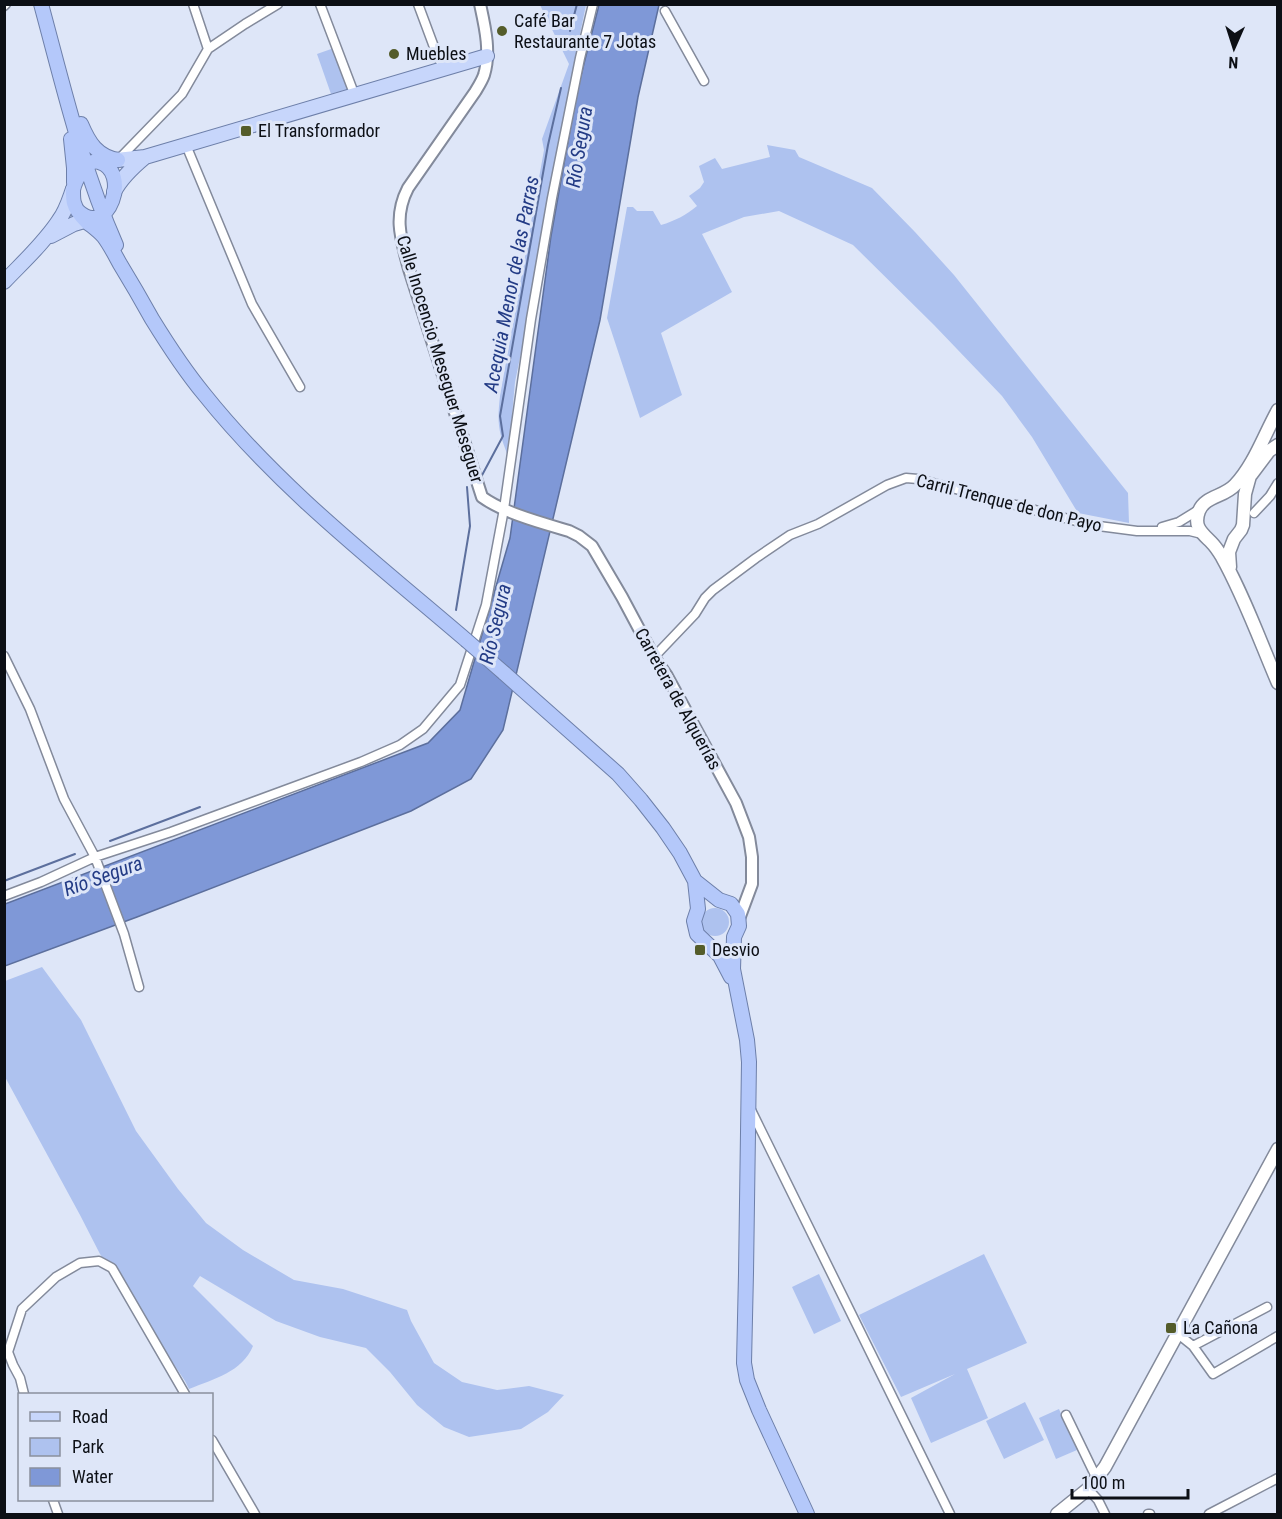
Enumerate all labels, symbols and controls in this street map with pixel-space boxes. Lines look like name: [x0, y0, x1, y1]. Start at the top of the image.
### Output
place label: Café Bar Restaurante 7 Jotas: [514, 10, 656, 52]
north arrow: [1204, 18, 1264, 78]
marker: Café Bar Restaurante 7 Jotas: [495, 24, 509, 38]
place label: Muebles: [406, 43, 466, 64]
marker: Muebles: [387, 47, 401, 61]
text: N: [1228, 53, 1239, 72]
water label: Río Segura: [561, 105, 597, 189]
place label: El Transformador: [258, 120, 381, 141]
marker: El Transformador: [239, 124, 253, 138]
water label: Acequia Menor de las Parras: [478, 174, 544, 395]
street label: Calle Inocencio Meseguer Meseguer: [393, 233, 488, 486]
street label: Carril Trenque de don Payo: [914, 469, 1104, 536]
water label: Río Segura: [474, 581, 516, 667]
street label: Carretera de Alquerías: [631, 624, 726, 773]
water label: Río Segura: [60, 851, 146, 901]
place label: Desvio: [712, 939, 760, 960]
marker: Desvio: [693, 943, 707, 957]
place label: La Cañona: [1183, 1317, 1258, 1338]
marker: La Cañona: [1164, 1321, 1178, 1335]
legend: [18, 1393, 213, 1501]
text: Road: [72, 1406, 108, 1427]
text: Park: [72, 1436, 104, 1457]
scale bar: [1072, 1462, 1188, 1500]
text: Water: [72, 1466, 114, 1487]
text: 100 m: [1081, 1472, 1125, 1493]

